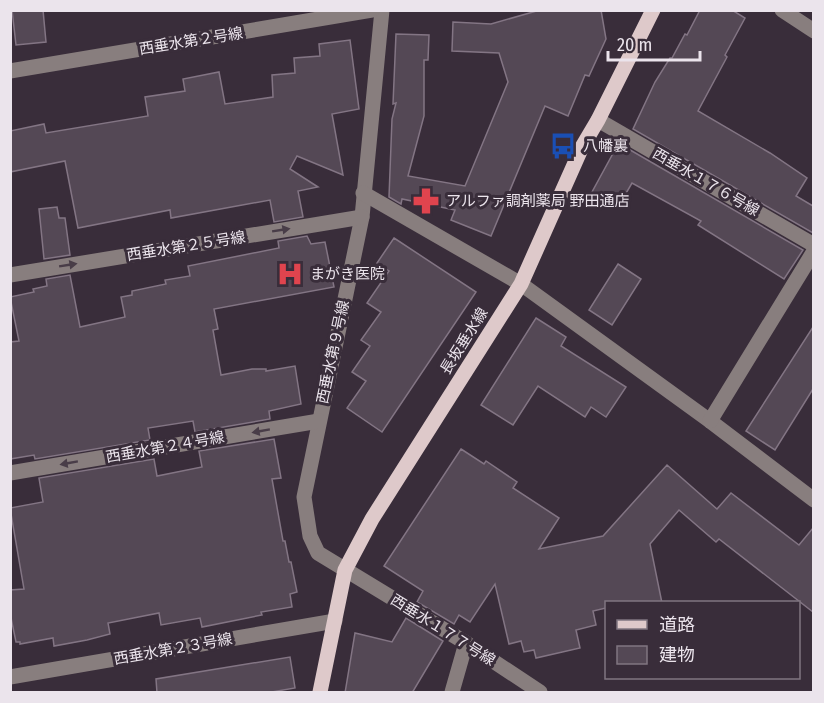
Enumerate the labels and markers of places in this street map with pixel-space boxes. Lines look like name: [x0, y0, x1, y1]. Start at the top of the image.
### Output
bus stop icon: 八幡裏: [548, 131, 578, 161]
place label: 八幡裏: [583, 137, 628, 155]
pharmacy icon: アルファ調剤薬局 野田通店: [411, 186, 441, 216]
place label: アルファ調剤薬局 野田通店: [446, 192, 629, 210]
hospital icon: まがき医院: [275, 259, 305, 289]
place label: まがき医院: [310, 265, 385, 283]

